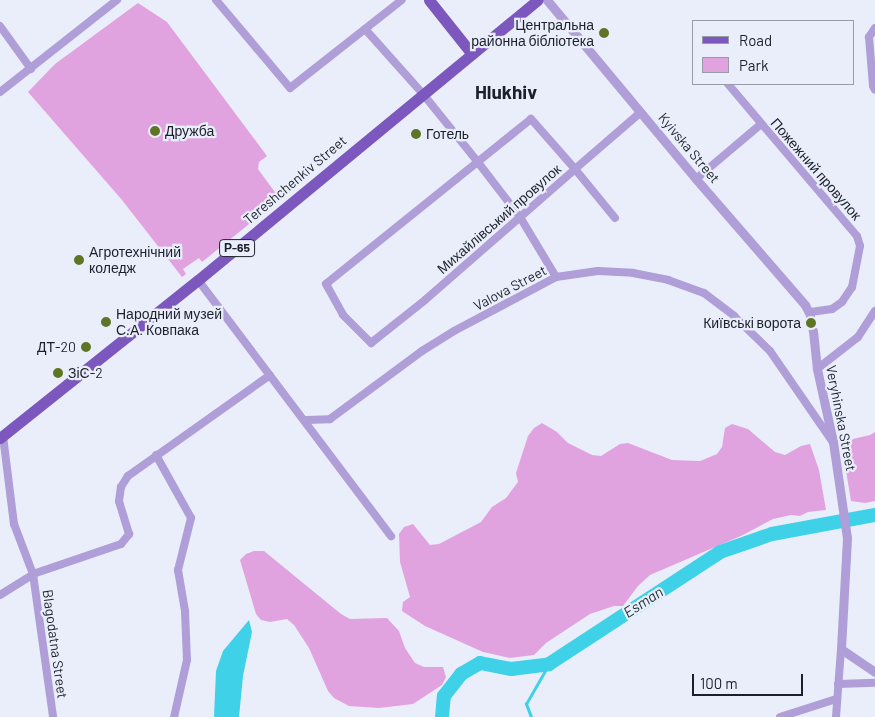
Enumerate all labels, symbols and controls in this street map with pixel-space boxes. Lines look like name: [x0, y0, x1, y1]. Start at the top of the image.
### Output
place label: Центральна районна бібліотека: [471, 17, 594, 49]
legend: [692, 20, 855, 85]
marker: Центральна районна бібліотека: [598, 27, 610, 39]
text: Road: [739, 31, 772, 49]
text: Park: [739, 56, 768, 74]
district label: Hlukhiv: [475, 81, 537, 103]
street label: Kyivska Street: [655, 110, 723, 186]
street label: Пожежний провулок: [767, 115, 865, 223]
place label: Дружба: [165, 123, 214, 139]
marker: Дружба: [149, 125, 161, 137]
place label: Готель: [426, 126, 469, 142]
marker: Готель: [410, 128, 422, 140]
street label: Tereshchenkiv Street: [240, 132, 350, 228]
street label: Михайлівський провулок: [434, 161, 564, 277]
road number: Р-65: [218, 238, 256, 258]
place label: Агротехнічний коледж: [89, 244, 181, 276]
marker: Агротехнічний коледж: [73, 254, 85, 266]
street label: Valova Street: [471, 262, 549, 314]
place label: Народний музей С.А. Ковпака: [116, 306, 222, 338]
place label: Київські ворота: [703, 315, 801, 331]
marker: Народний музей С.А. Ковпака: [100, 316, 112, 328]
marker: Київські ворота: [805, 317, 817, 329]
place label: ДТ-20: [37, 339, 76, 355]
marker: ДТ-20: [80, 341, 92, 353]
street label: Veryhinska Street: [823, 364, 859, 472]
place label: ЗіС-2: [68, 365, 103, 381]
marker: ЗіС-2: [52, 367, 64, 379]
water label: Esman: [620, 583, 666, 621]
street label: Blagodatna Street: [39, 588, 71, 700]
scale bar: [695, 664, 806, 696]
text: 100 m: [700, 674, 738, 692]

